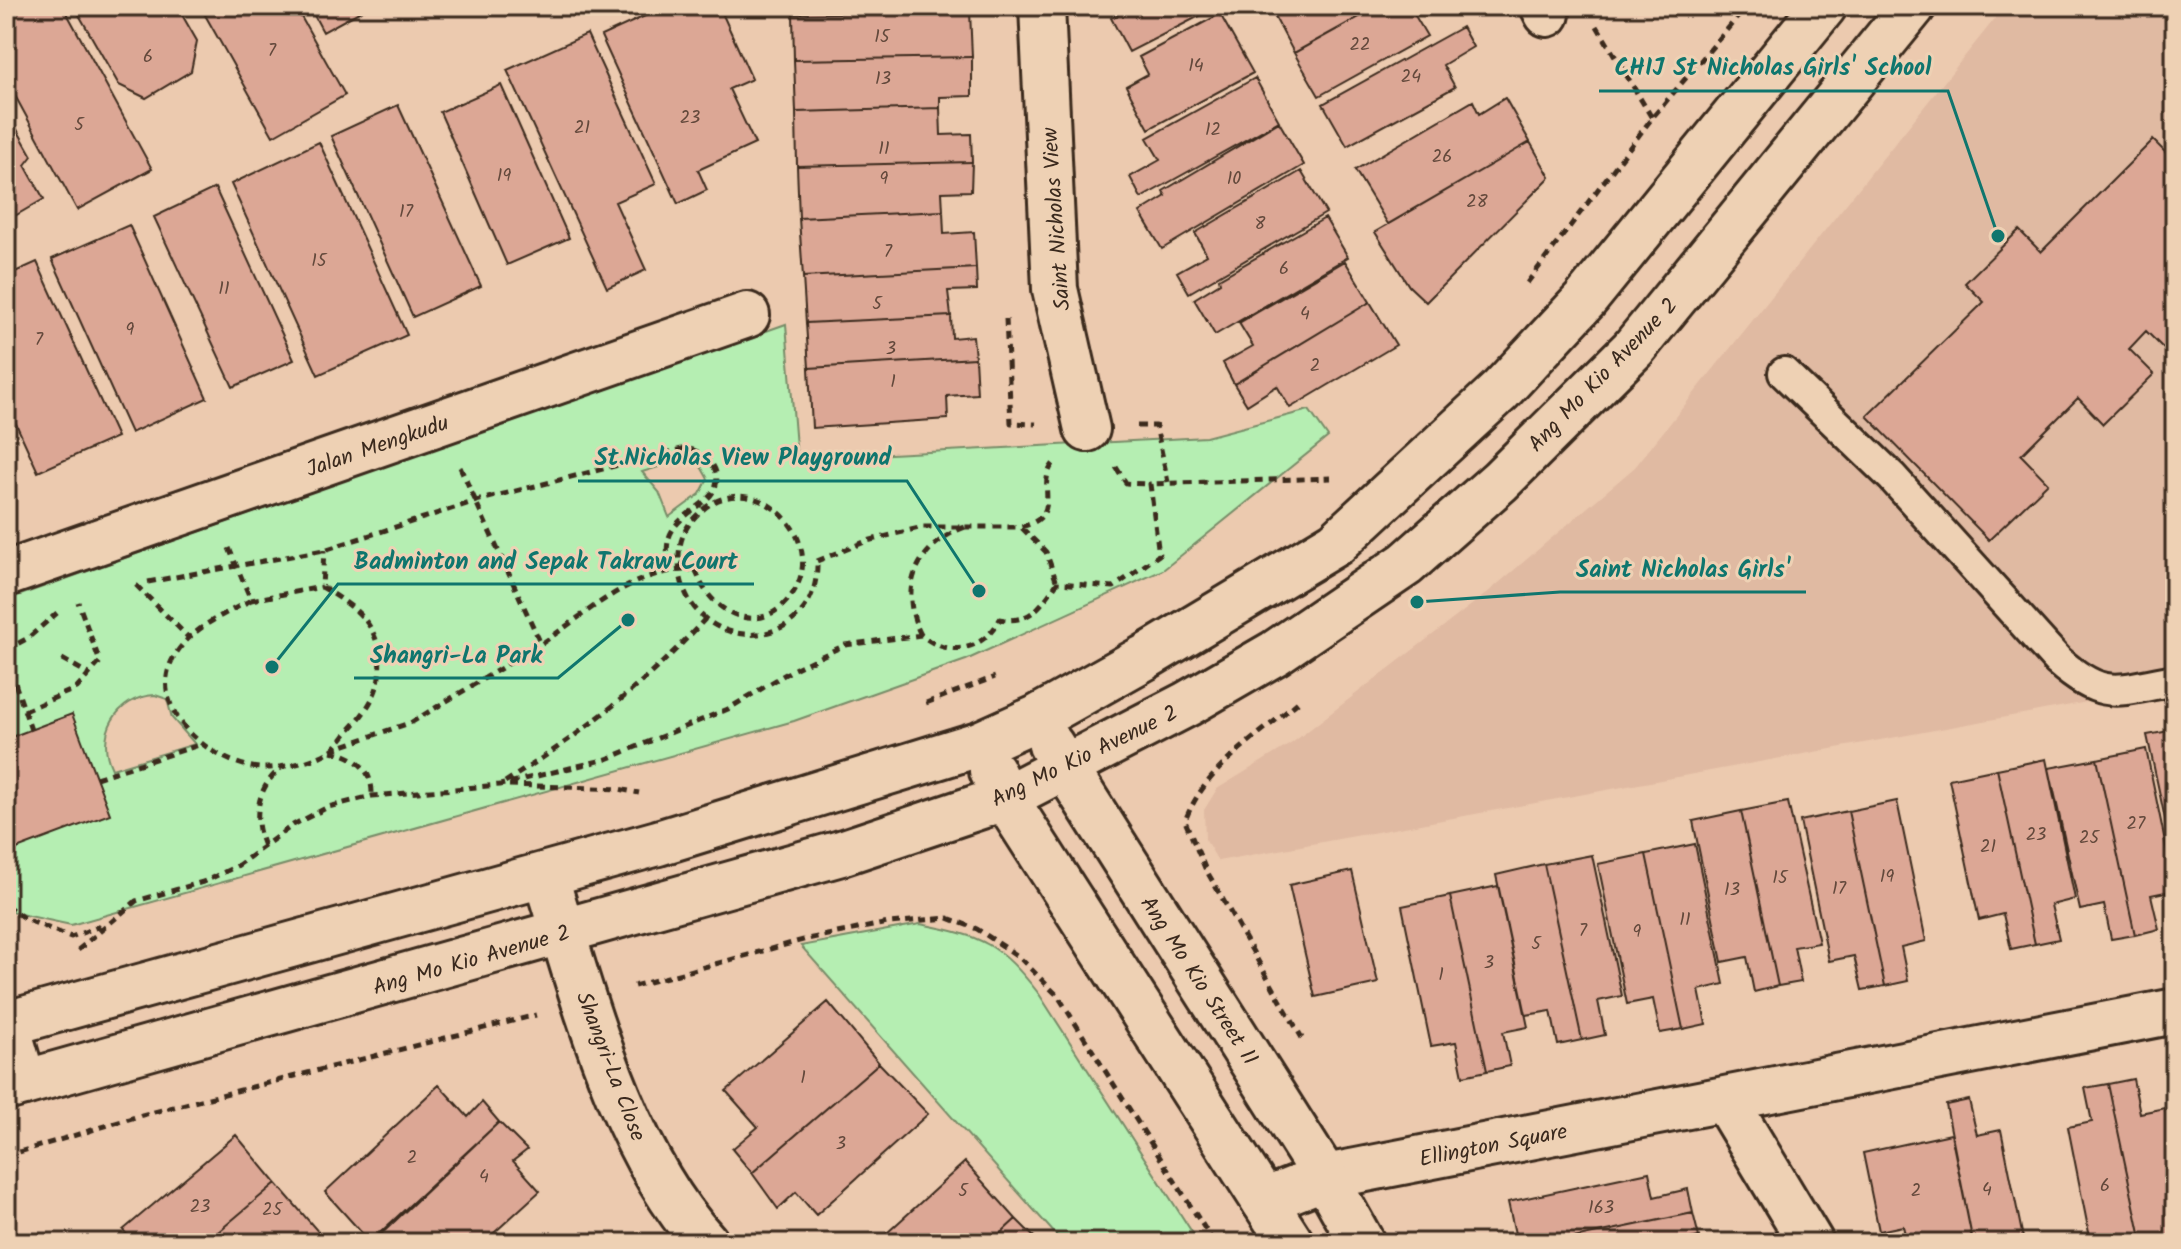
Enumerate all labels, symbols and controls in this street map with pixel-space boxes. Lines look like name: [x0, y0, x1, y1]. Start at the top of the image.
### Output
house number: 15: [874, 23, 891, 52]
house number: 22: [1350, 31, 1370, 60]
house number: 7: [268, 37, 277, 66]
house number: 6: [143, 43, 153, 72]
callout: CHIJ St Nicholas Girls' School: [1599, 43, 1948, 91]
text: CHIJ St Nicholas Girls' School: [1615, 49, 1932, 88]
house number: 14: [1188, 52, 1204, 81]
house number: 24: [1401, 63, 1421, 92]
house number: 13: [875, 65, 891, 94]
house number: 23: [680, 104, 700, 133]
house number: 5: [74, 111, 85, 140]
house number: 21: [574, 114, 590, 143]
house number: 12: [1205, 116, 1221, 145]
street label: Saint Nicholas View: [1034, 126, 1081, 312]
house number: 11: [878, 135, 890, 164]
house number: 26: [1432, 143, 1452, 172]
house number: 19: [497, 162, 511, 191]
house number: 9: [880, 165, 889, 194]
house number: 10: [1227, 165, 1241, 194]
house number: 28: [1466, 188, 1488, 217]
house number: 17: [399, 198, 414, 227]
house number: 8: [1255, 210, 1266, 239]
house number: 7: [884, 238, 893, 267]
house number: 15: [311, 247, 328, 276]
house number: 6: [1279, 255, 1289, 284]
house number: 11: [218, 275, 230, 304]
house number: 5: [872, 290, 883, 319]
street label: Ang Mo Kio Avenue 2: [1520, 290, 1687, 461]
house number: 4: [1300, 300, 1310, 329]
house number: 9: [126, 316, 135, 345]
house number: 7: [35, 326, 44, 355]
house number: 3: [886, 335, 896, 364]
house number: 2: [1310, 352, 1320, 381]
house number: 1: [890, 368, 896, 397]
street label: Jalan Mengkudu: [302, 406, 454, 488]
callout: St.Nicholas View Playground: [578, 433, 907, 481]
text: St.Nicholas View Playground: [595, 439, 892, 478]
callout: Badminton and Sepak Takraw Court: [338, 536, 754, 584]
text: Badminton and Sepak Takraw Court: [354, 543, 739, 582]
callout: Saint Nicholas Girls': [1560, 544, 1806, 592]
text: Saint Nicholas Girls': [1576, 551, 1792, 590]
callout: Shangri-La Park: [354, 630, 558, 678]
text: Shangri-La Park: [370, 637, 543, 676]
street label: Ang Mo Kio Avenue 2: [986, 697, 1184, 818]
house number: 27: [2127, 810, 2146, 839]
house number: 23: [2026, 821, 2046, 850]
house number: 25: [2079, 824, 2100, 853]
house number: 21: [1980, 833, 1996, 862]
house number: 19: [1880, 863, 1894, 892]
house number: 15: [1772, 864, 1789, 893]
house number: 17: [1832, 875, 1847, 904]
house number: 13: [1724, 876, 1740, 905]
street label: Ang Mo Kio Street 11: [1130, 890, 1266, 1073]
house number: 11: [1679, 906, 1691, 935]
street label: Ang Mo Kio Avenue 2: [369, 916, 575, 1006]
house number: 7: [1579, 917, 1588, 946]
house number: 9: [1633, 918, 1642, 947]
house number: 5: [1531, 930, 1542, 959]
house number: 3: [1484, 949, 1494, 978]
house number: 1: [1438, 961, 1444, 990]
street label: Shangri-La Close: [565, 987, 654, 1147]
house number: 1: [800, 1064, 806, 1093]
street label: Ellington Square: [1416, 1115, 1571, 1178]
house number: 3: [836, 1130, 846, 1159]
house number: 2: [407, 1144, 417, 1173]
house number: 4: [479, 1163, 489, 1192]
house number: 6: [2100, 1172, 2110, 1201]
house number: 4: [1982, 1176, 1992, 1205]
house number: 5: [958, 1177, 969, 1206]
house number: 2: [1911, 1177, 1921, 1206]
house number: 23: [190, 1193, 210, 1222]
house number: 163: [1588, 1194, 1614, 1223]
house number: 25: [262, 1196, 283, 1225]

